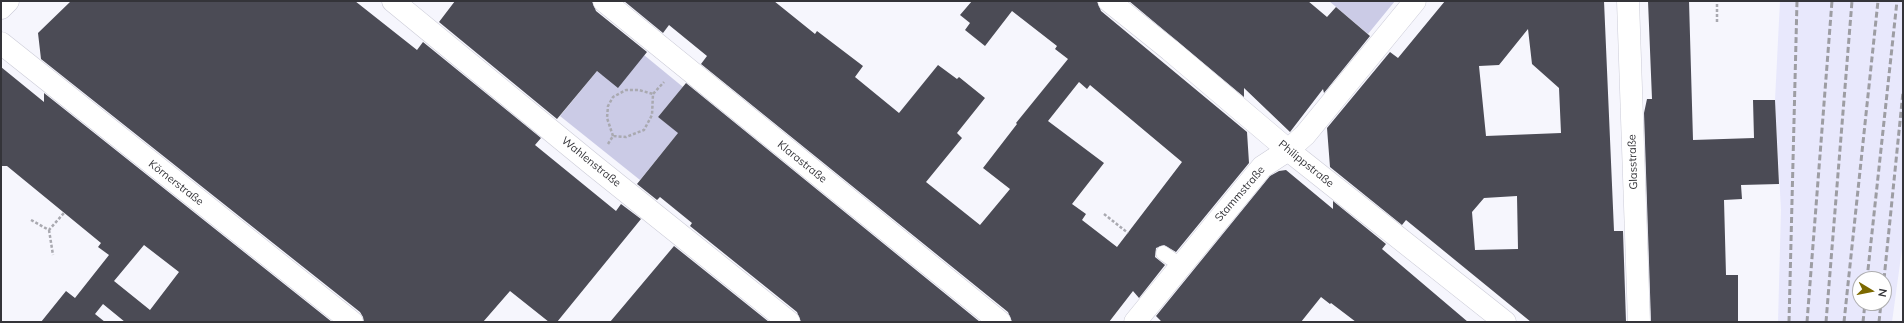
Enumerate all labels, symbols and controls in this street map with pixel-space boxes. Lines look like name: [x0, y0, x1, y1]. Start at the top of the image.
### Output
street label: Wahlenstraße: [559, 134, 623, 190]
street label: Glasstraße: [1625, 134, 1641, 190]
street label: Klarastraße: [775, 138, 829, 186]
street label: Philippstraße: [1276, 138, 1336, 190]
street label: Körnerstraße: [146, 157, 206, 209]
street label: Stammstraße: [1212, 164, 1268, 224]
north arrow: [1852, 271, 1892, 311]
text: N: [1875, 288, 1890, 298]

